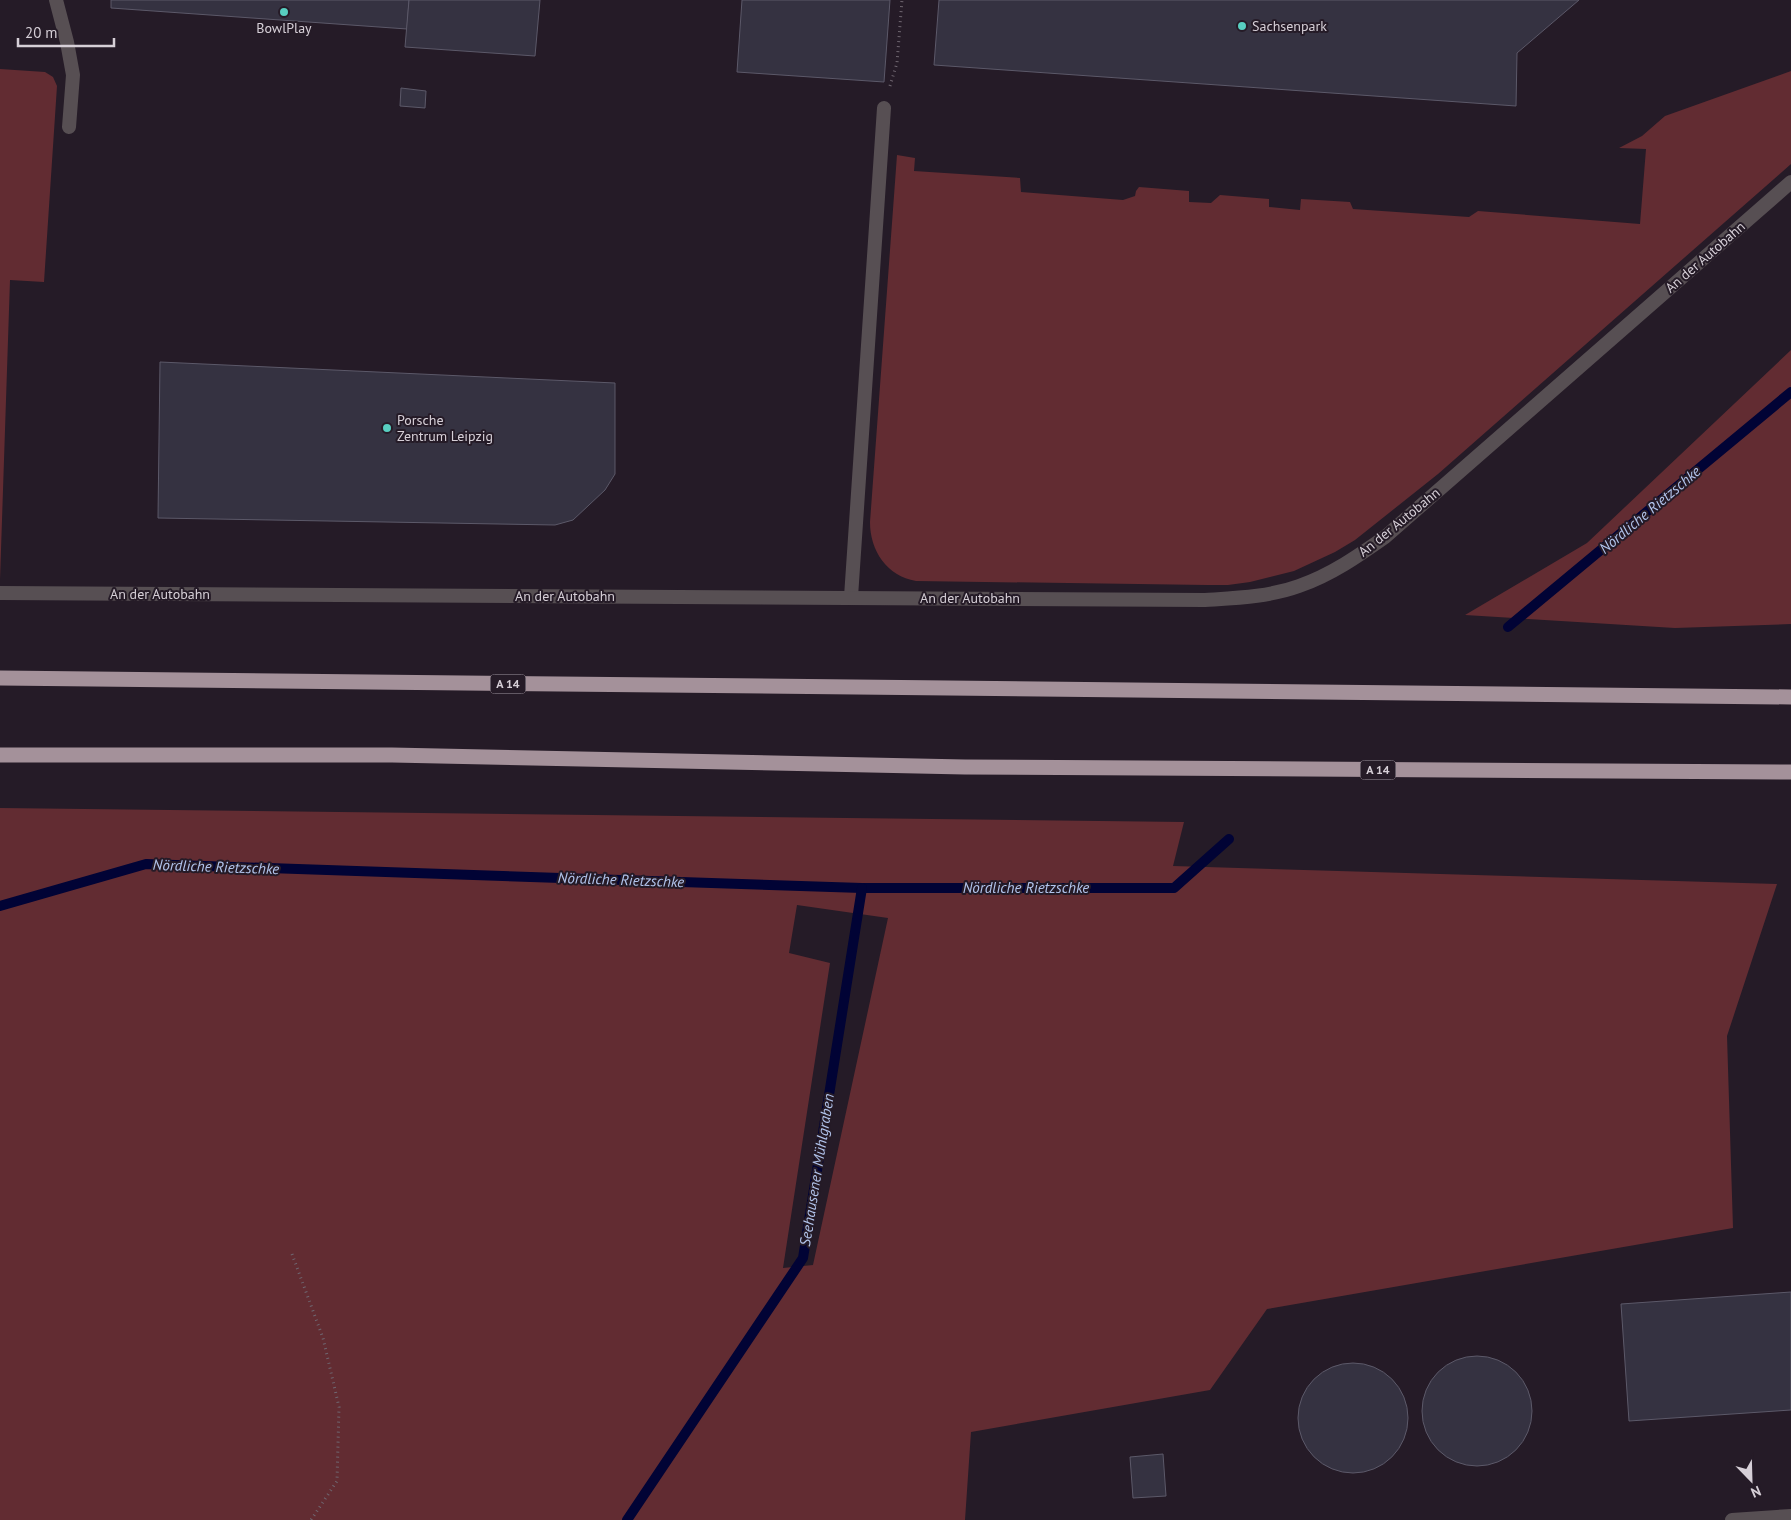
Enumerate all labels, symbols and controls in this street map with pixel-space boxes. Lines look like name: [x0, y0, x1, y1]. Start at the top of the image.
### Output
marker: BowlPlay: [278, 6, 290, 18]
scale bar: [18, 15, 114, 47]
place label: Sachsenpark: [1252, 17, 1327, 35]
place label: BowlPlay: [256, 19, 312, 37]
marker: Sachsenpark: [1236, 20, 1248, 32]
text: 20 m: [25, 23, 58, 42]
street label: An der Autobahn: [1661, 217, 1749, 297]
place label: Porsche Zentrum Leipzig: [397, 411, 493, 445]
marker: Porsche Zentrum Leipzig: [381, 422, 393, 434]
water label: Nördliche Rietzschke: [1595, 462, 1704, 558]
street label: An der Autobahn: [1355, 484, 1443, 560]
street label: An der Autobahn: [110, 585, 210, 603]
street label: An der Autobahn: [515, 587, 615, 605]
street label: An der Autobahn: [920, 589, 1020, 607]
road number: A 14: [490, 674, 526, 694]
road number: A 14: [1360, 760, 1396, 780]
water label: Nördliche Rietzschke: [152, 855, 280, 878]
water label: Nördliche Rietzschke: [557, 868, 685, 891]
water label: Nördliche Rietzschke: [963, 878, 1089, 897]
water label: Seehausener Mühlgraben: [795, 1092, 838, 1248]
north arrow: [1726, 1455, 1776, 1505]
text: N: [1748, 1482, 1764, 1502]

